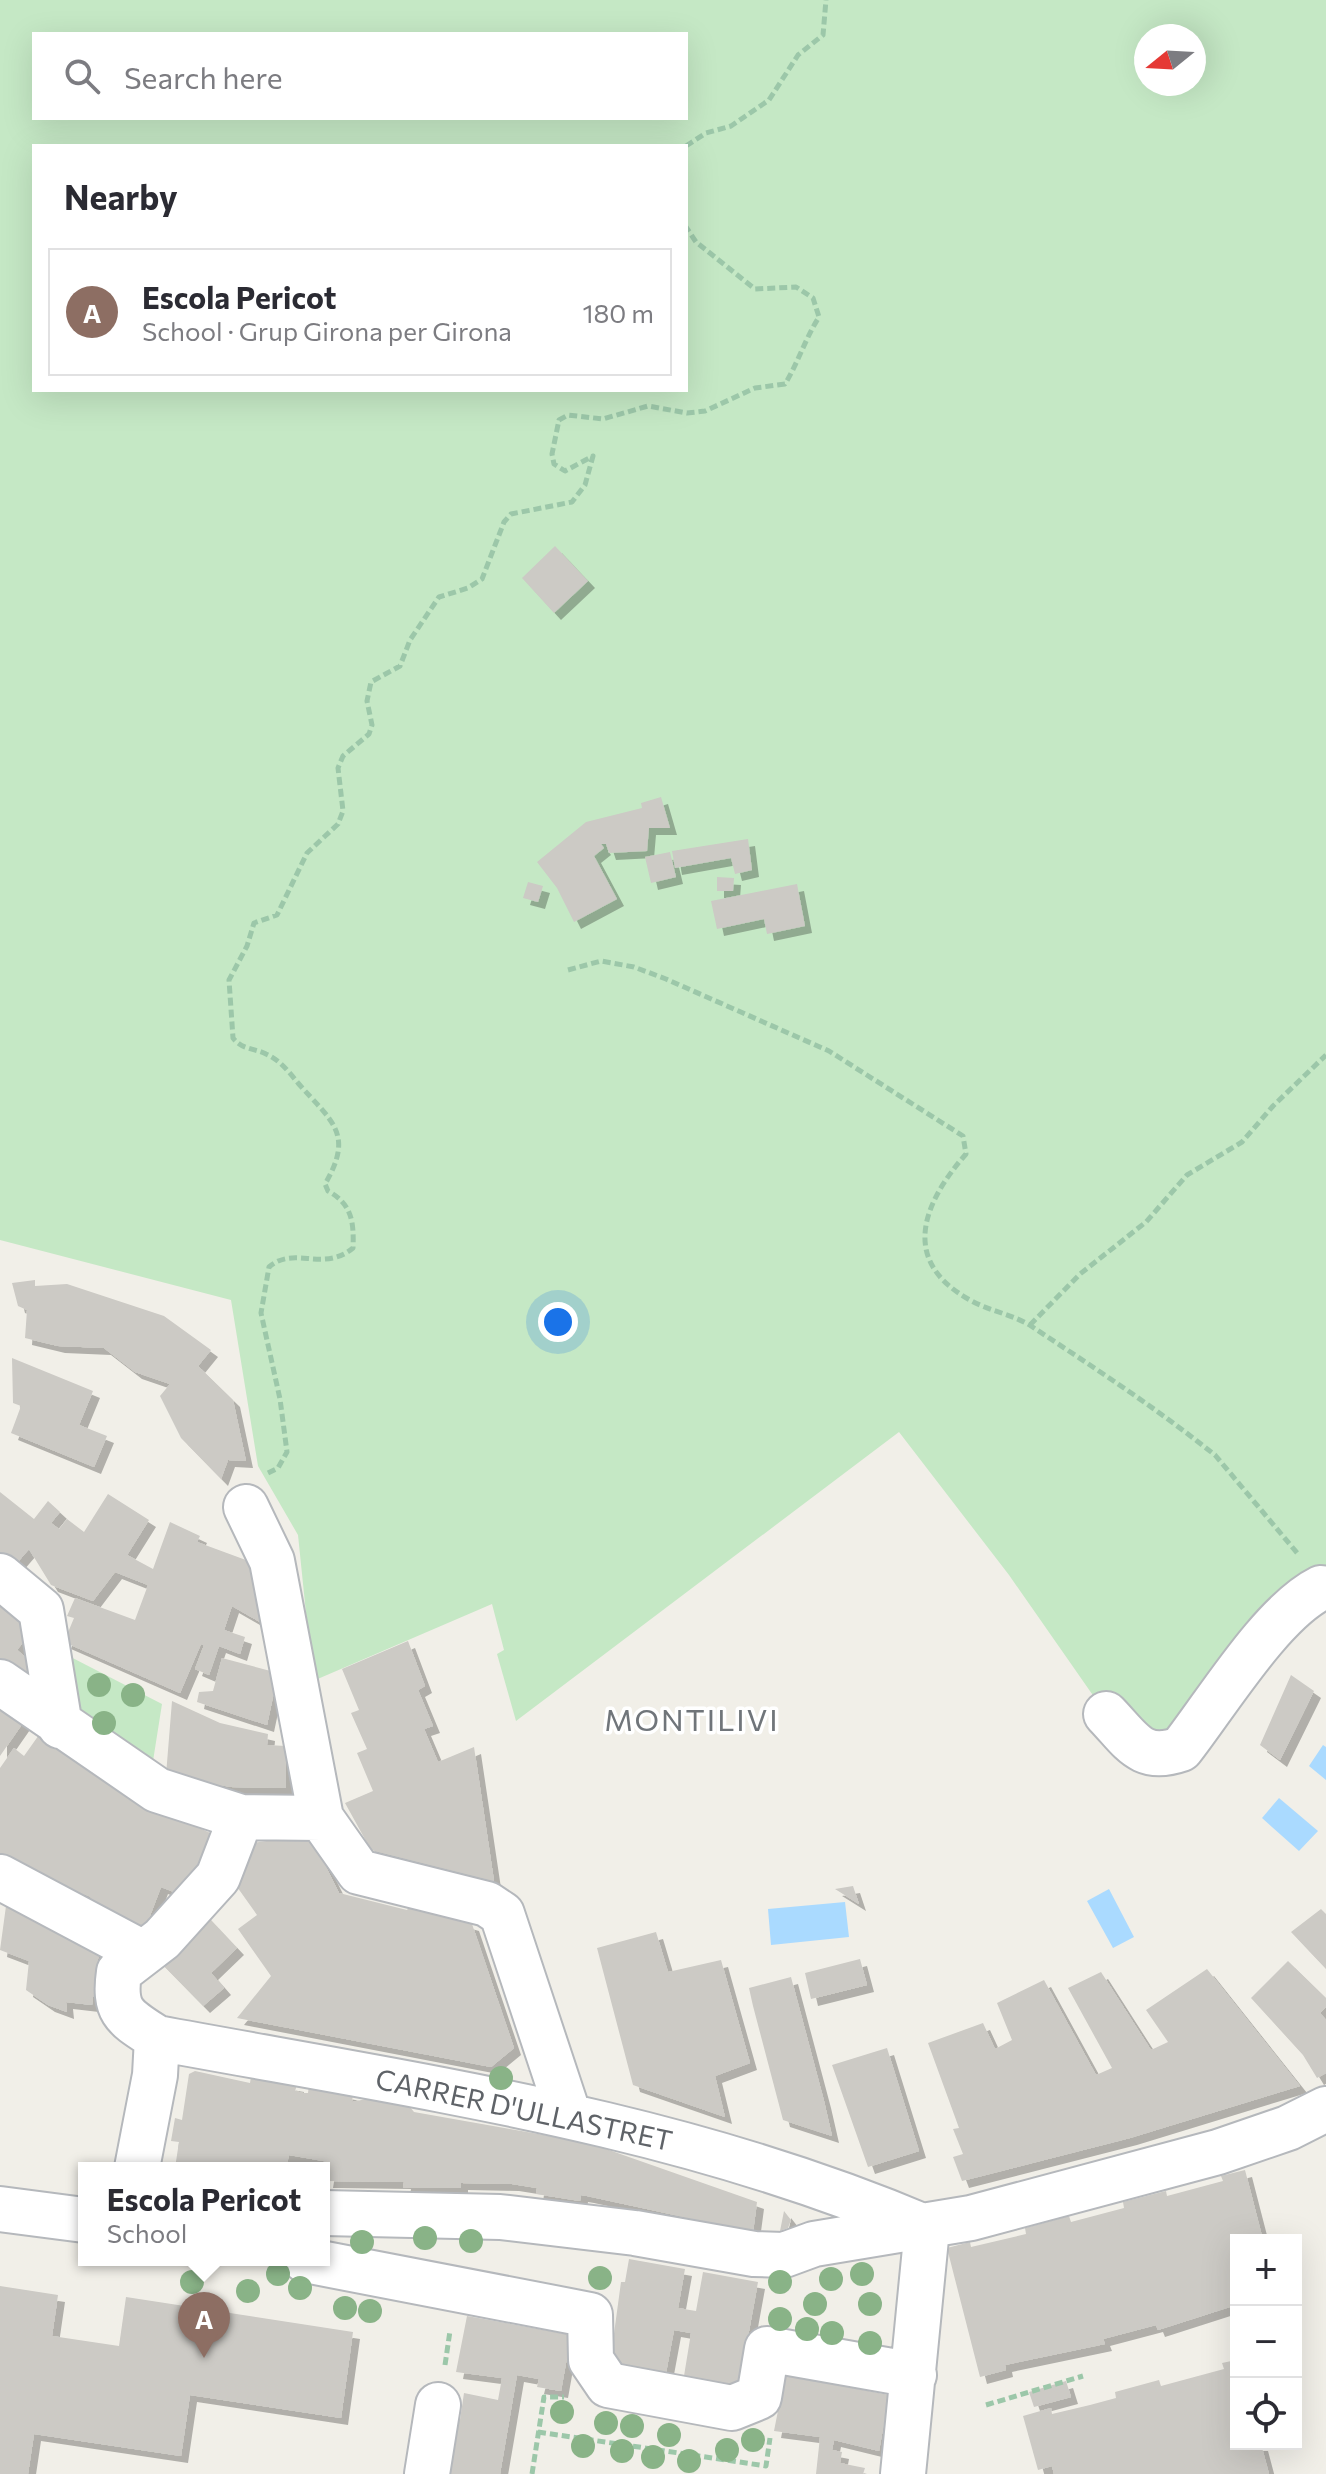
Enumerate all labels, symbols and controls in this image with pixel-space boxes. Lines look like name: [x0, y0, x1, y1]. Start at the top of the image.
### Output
north arrow: [1134, 24, 1206, 96]
search box: [32, 32, 688, 120]
icon: search: [60, 54, 104, 98]
text: Search here: [124, 58, 283, 95]
text: Nearby: [64, 175, 178, 217]
text: Escola Pericot: [142, 278, 336, 315]
text: A: [83, 297, 101, 328]
text: 180 m: [582, 297, 654, 328]
text: School · Grup Girona per Girona: [142, 315, 512, 346]
your location: [538, 1302, 578, 1342]
district label: MONTILIVI: [604, 1700, 780, 1737]
street label: CARRER D'ULLASTRET: [373, 2061, 676, 2157]
popup: [78, 2162, 330, 2266]
text: Escola Pericot: [107, 2180, 301, 2217]
text: School: [107, 2217, 187, 2248]
map controls: [1230, 2234, 1302, 2450]
button: +: [1230, 2234, 1302, 2306]
pin: A: [178, 2292, 230, 2358]
button: −: [1230, 2306, 1302, 2378]
button: locate: [1230, 2378, 1302, 2450]

